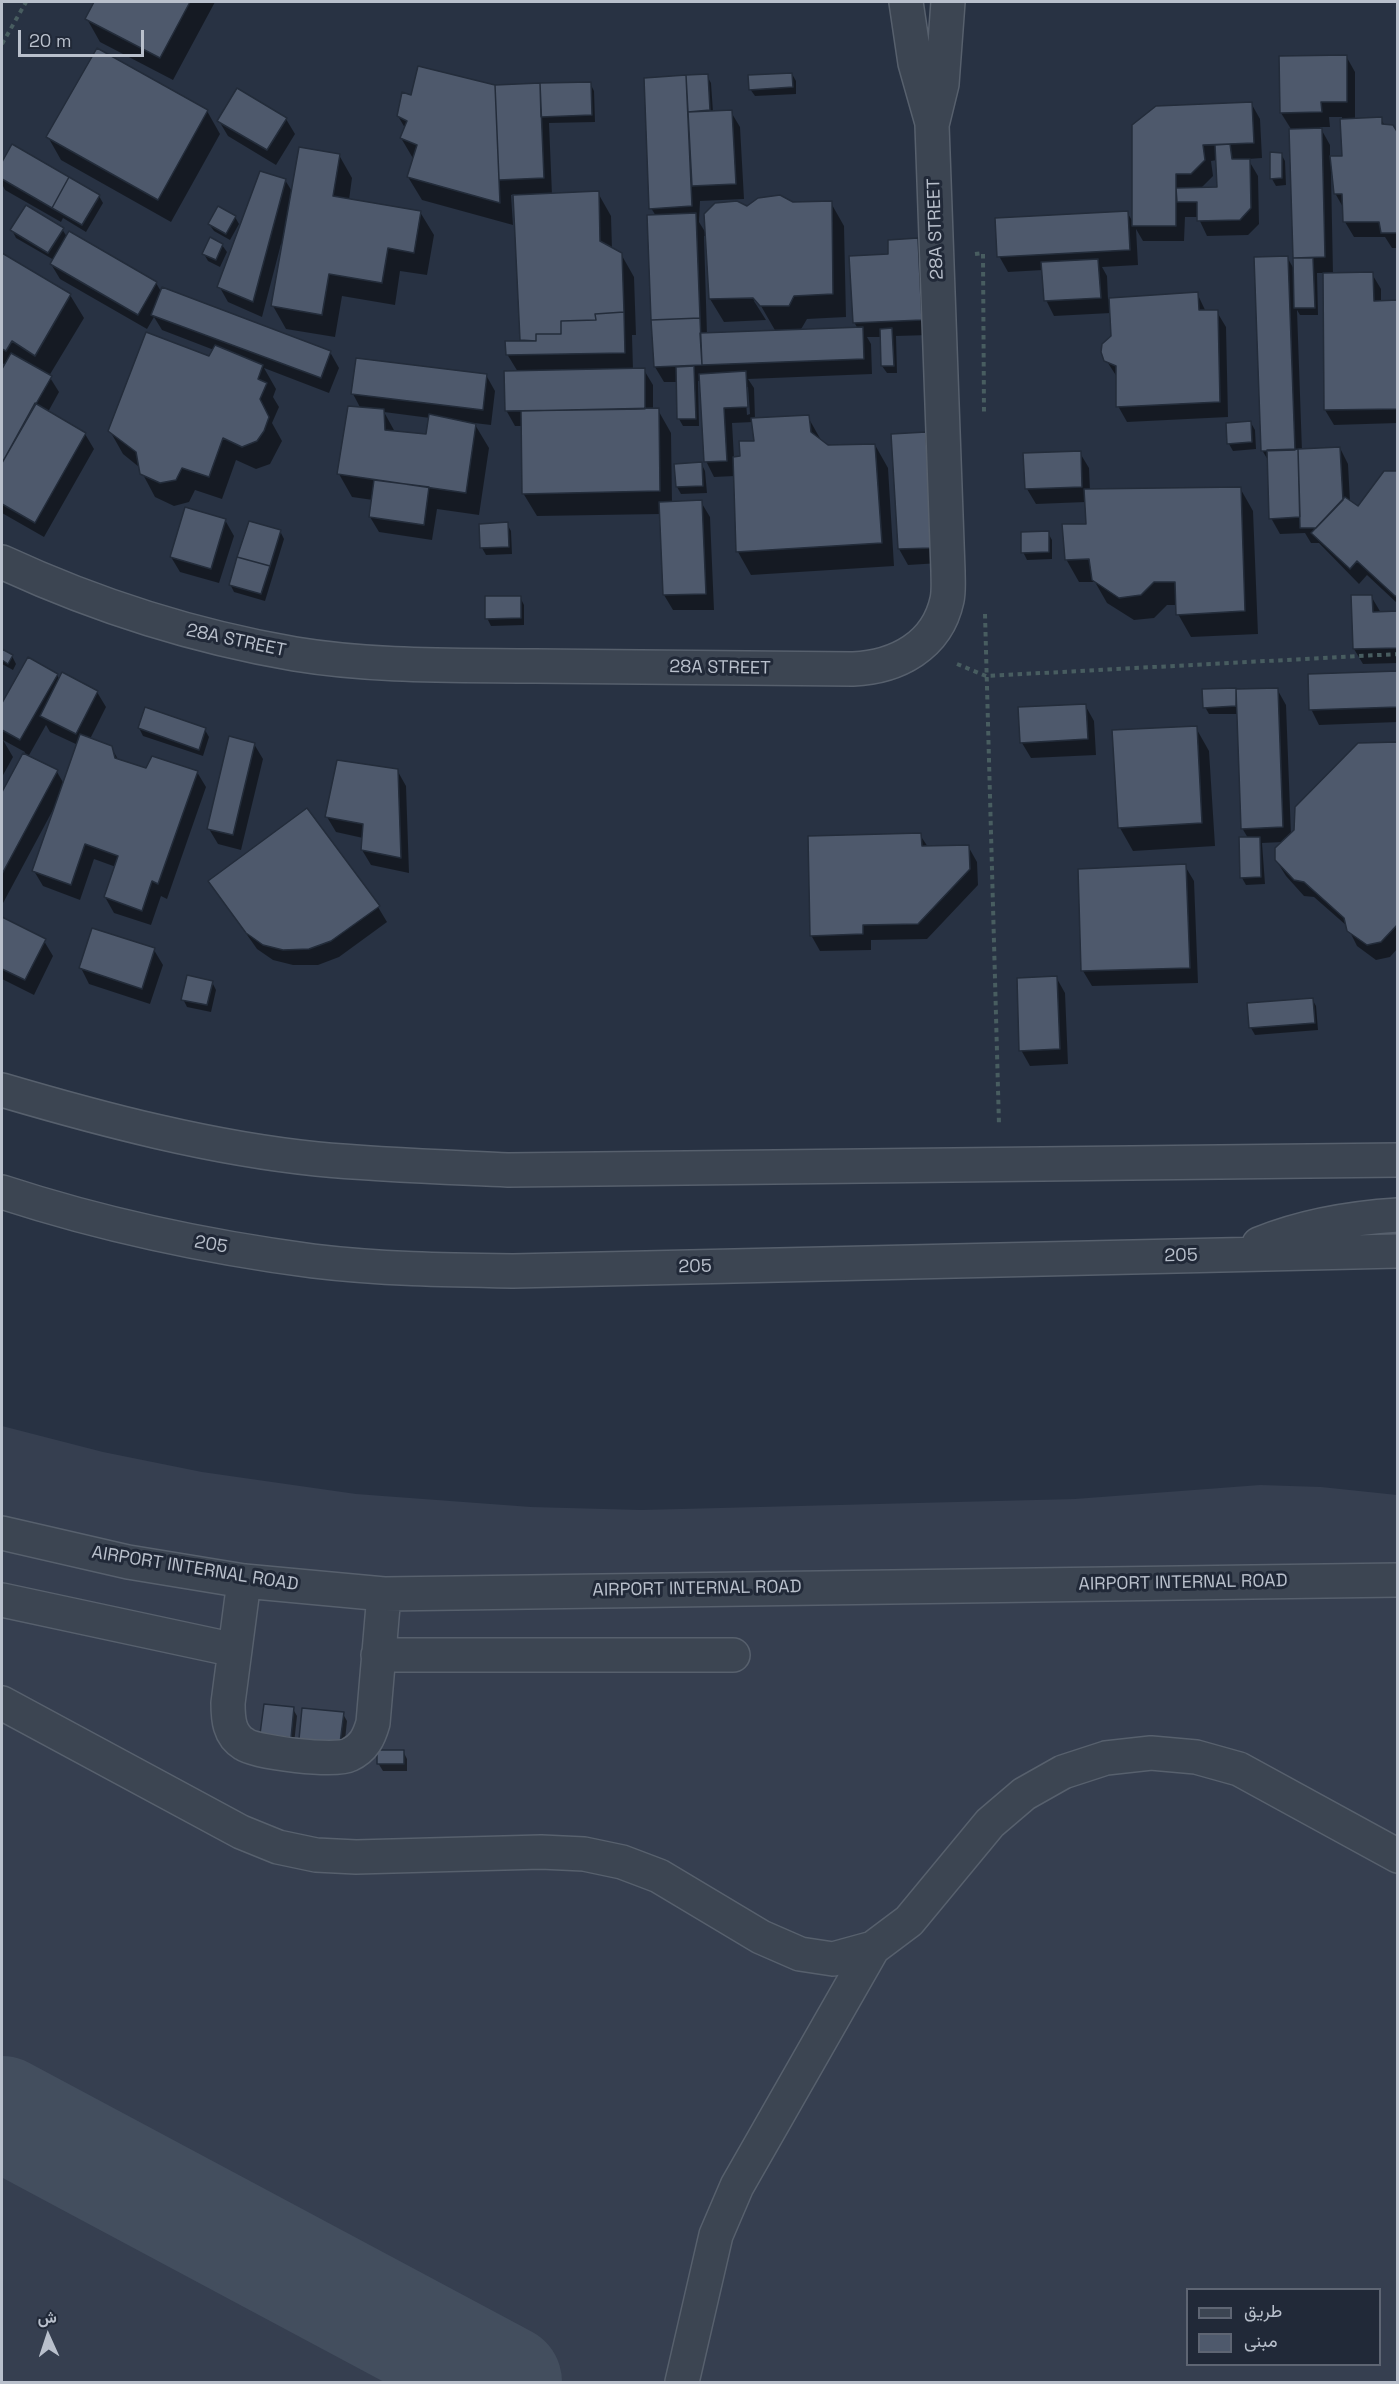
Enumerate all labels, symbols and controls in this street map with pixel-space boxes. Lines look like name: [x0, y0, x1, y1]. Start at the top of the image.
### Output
scale bar: [21, 18, 147, 56]
text: 20 m: [29, 29, 72, 52]
street label: 28A STREET: [923, 178, 949, 280]
street label: 28A STREET: [184, 620, 288, 662]
street label: 28A STREET: [669, 656, 771, 680]
street label: 205: [193, 1231, 229, 1259]
street label: 205: [1164, 1245, 1198, 1267]
street label: 205: [678, 1256, 712, 1278]
street label: AIRPORT INTERNAL ROAD: [90, 1542, 300, 1596]
street label: AIRPORT INTERNAL ROAD: [1078, 1570, 1288, 1596]
street label: AIRPORT INTERNAL ROAD: [592, 1576, 802, 1602]
legend: [1186, 2288, 1381, 2366]
text: طريق: [1244, 2299, 1282, 2322]
north arrow: [18, 2306, 78, 2366]
text: ش: [37, 2307, 57, 2329]
text: مبنى: [1244, 2329, 1278, 2352]

